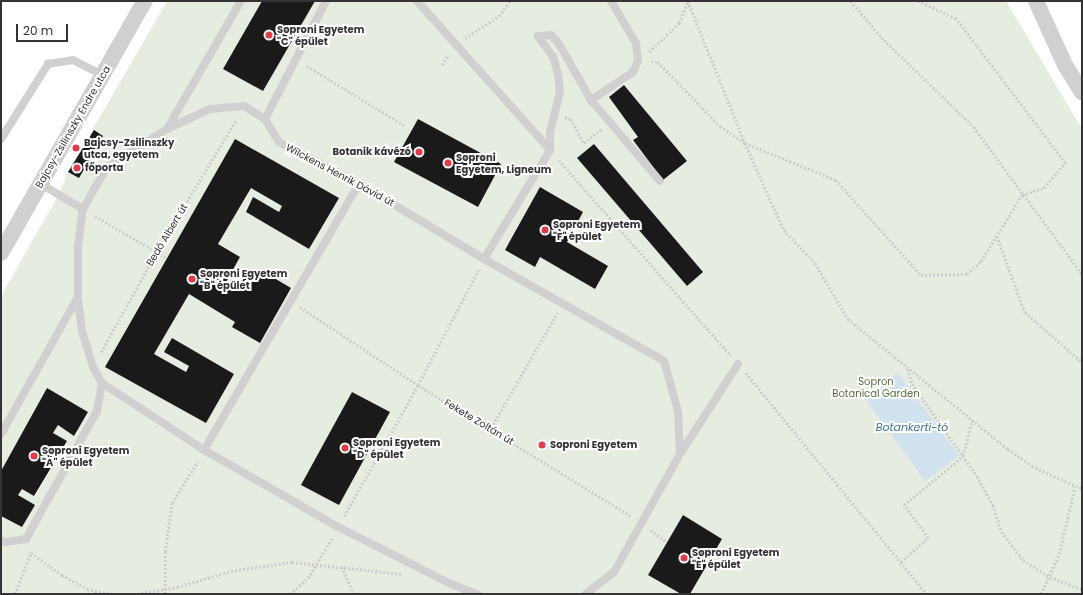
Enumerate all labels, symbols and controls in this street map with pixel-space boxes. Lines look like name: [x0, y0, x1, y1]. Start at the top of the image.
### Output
scale bar: [18, 16, 70, 42]
text: 20 m: [23, 22, 53, 39]
place label: Soproni Egyetem "C" épület: [277, 23, 364, 46]
marker: Soproni Egyetem "C" épület: [264, 30, 274, 40]
street label: Bajcsy-Zsilinszky Endre utca: [33, 64, 113, 190]
place label: Bajcsy-Zsilinszky utca, egyetem: [84, 136, 174, 160]
street label: Wilckens Henrik Dávid út: [284, 141, 396, 209]
marker: Bajcsy-Zsilinszky utca, egyetem: [71, 143, 81, 153]
place label: Botanik kávézó: [332, 146, 411, 158]
marker: Botanik kávézó: [414, 147, 424, 157]
place label: Soproni Egyetem, Ligneum: [456, 151, 551, 174]
marker: Soproni Egyetem, Ligneum: [443, 158, 453, 168]
place label: főporta: [85, 162, 123, 174]
marker: főporta: [72, 163, 82, 173]
street label: Bedő Albert út: [144, 202, 190, 268]
place label: Soproni Egyetem "F" épület: [553, 218, 640, 242]
marker: Soproni Egyetem "F" épület: [540, 225, 550, 235]
place label: Soproni Egyetem "B" épület: [200, 267, 287, 290]
marker: Soproni Egyetem "B" épület: [187, 274, 197, 284]
park label: Sopron Botanical Garden: [832, 375, 920, 398]
street label: Fekete Zoltán út: [442, 397, 516, 447]
water label: Botankerti-tó: [876, 420, 948, 434]
place label: Soproni Egyetem "D" épület: [353, 436, 440, 460]
place label: Soproni Egyetem: [550, 439, 637, 451]
marker: Soproni Egyetem: [537, 440, 547, 450]
marker: Soproni Egyetem "D" épület: [340, 443, 350, 453]
place label: Soproni Egyetem "A" épület: [42, 444, 129, 468]
marker: Soproni Egyetem "A" épület: [29, 451, 39, 461]
place label: Soproni Egyetem "E" épület: [692, 546, 779, 570]
marker: Soproni Egyetem "E" épület: [679, 553, 689, 563]

